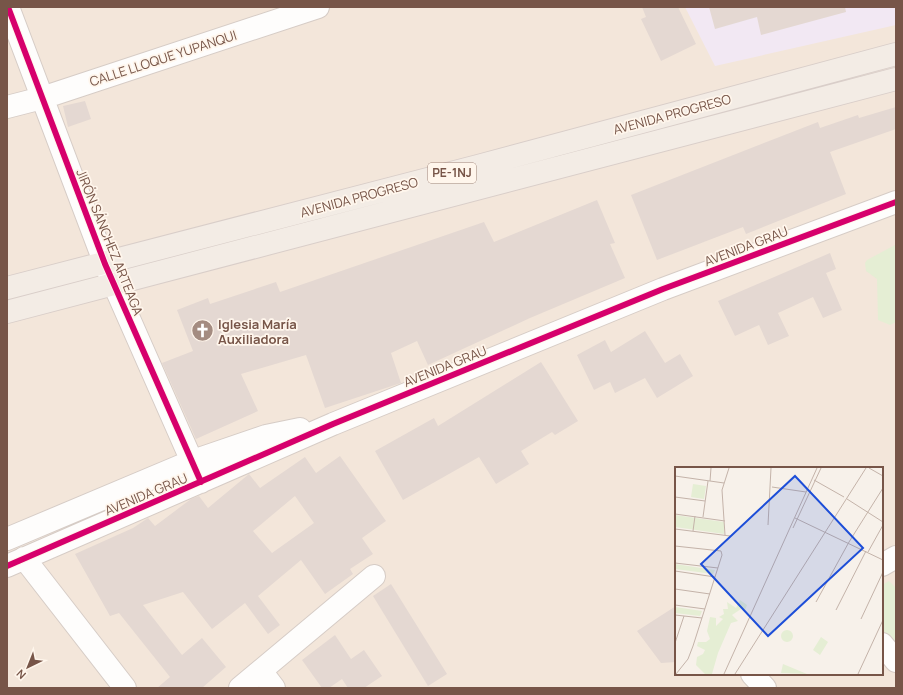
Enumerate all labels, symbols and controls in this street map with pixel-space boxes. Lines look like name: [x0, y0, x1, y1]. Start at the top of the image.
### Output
street label: CALLE LLOQUE YUPANQUI: [87, 26, 239, 90]
street label: AVENIDA PROGRESO: [611, 89, 733, 138]
road number: PE-1NJ: [428, 163, 476, 183]
street label: JIRÓN SÁNCHEZ ARTEAGA: [72, 166, 148, 318]
street label: AVENIDA PROGRESO: [298, 172, 420, 221]
street label: AVENIDA GRAU: [702, 222, 790, 270]
place label: Iglesia María Auxiliadora: [218, 315, 297, 348]
church icon: Iglesia María Auxiliadora: [190, 318, 216, 344]
street label: AVENIDA GRAU: [401, 341, 489, 391]
inset map: [675, 467, 883, 675]
street label: AVENIDA GRAU: [102, 468, 190, 520]
north arrow: [8, 647, 48, 687]
text: N: [13, 666, 29, 683]

